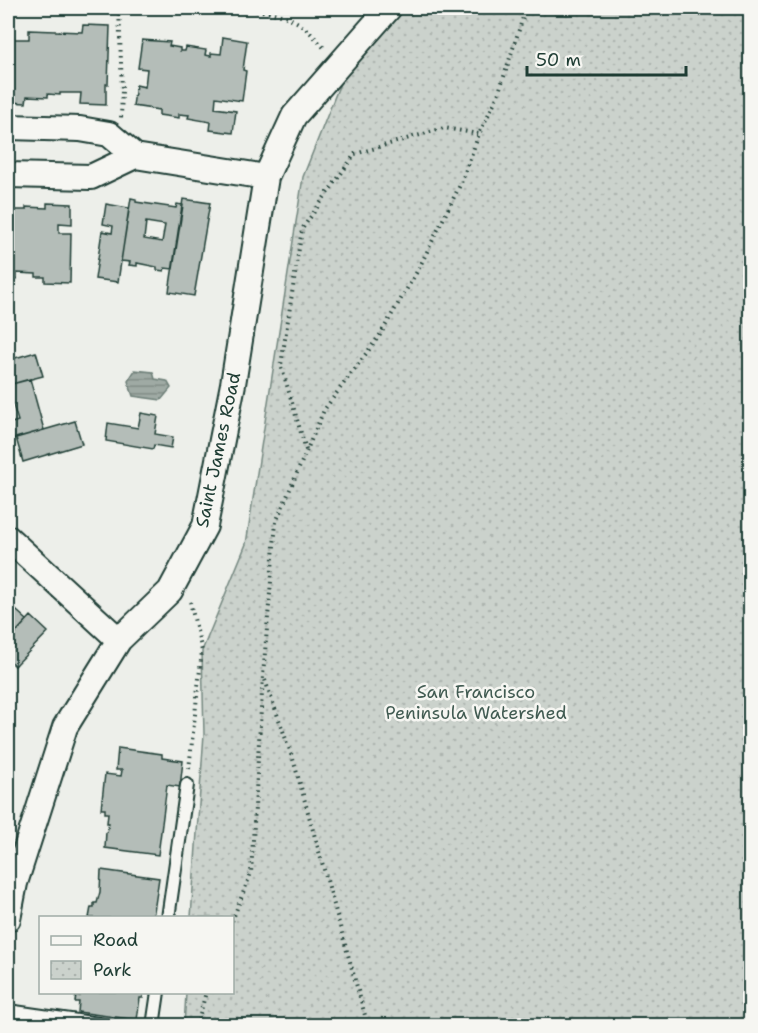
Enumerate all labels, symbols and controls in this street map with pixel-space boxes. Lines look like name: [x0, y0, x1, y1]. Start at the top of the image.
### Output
scale bar: [527, 39, 686, 77]
text: 50 m: [536, 48, 581, 72]
street label: Saint James Road: [190, 370, 246, 530]
park label: San Francisco Peninsula Watershed: [385, 680, 567, 725]
legend: [39, 916, 234, 994]
text: Road: [93, 928, 138, 952]
text: Park: [93, 958, 132, 982]

